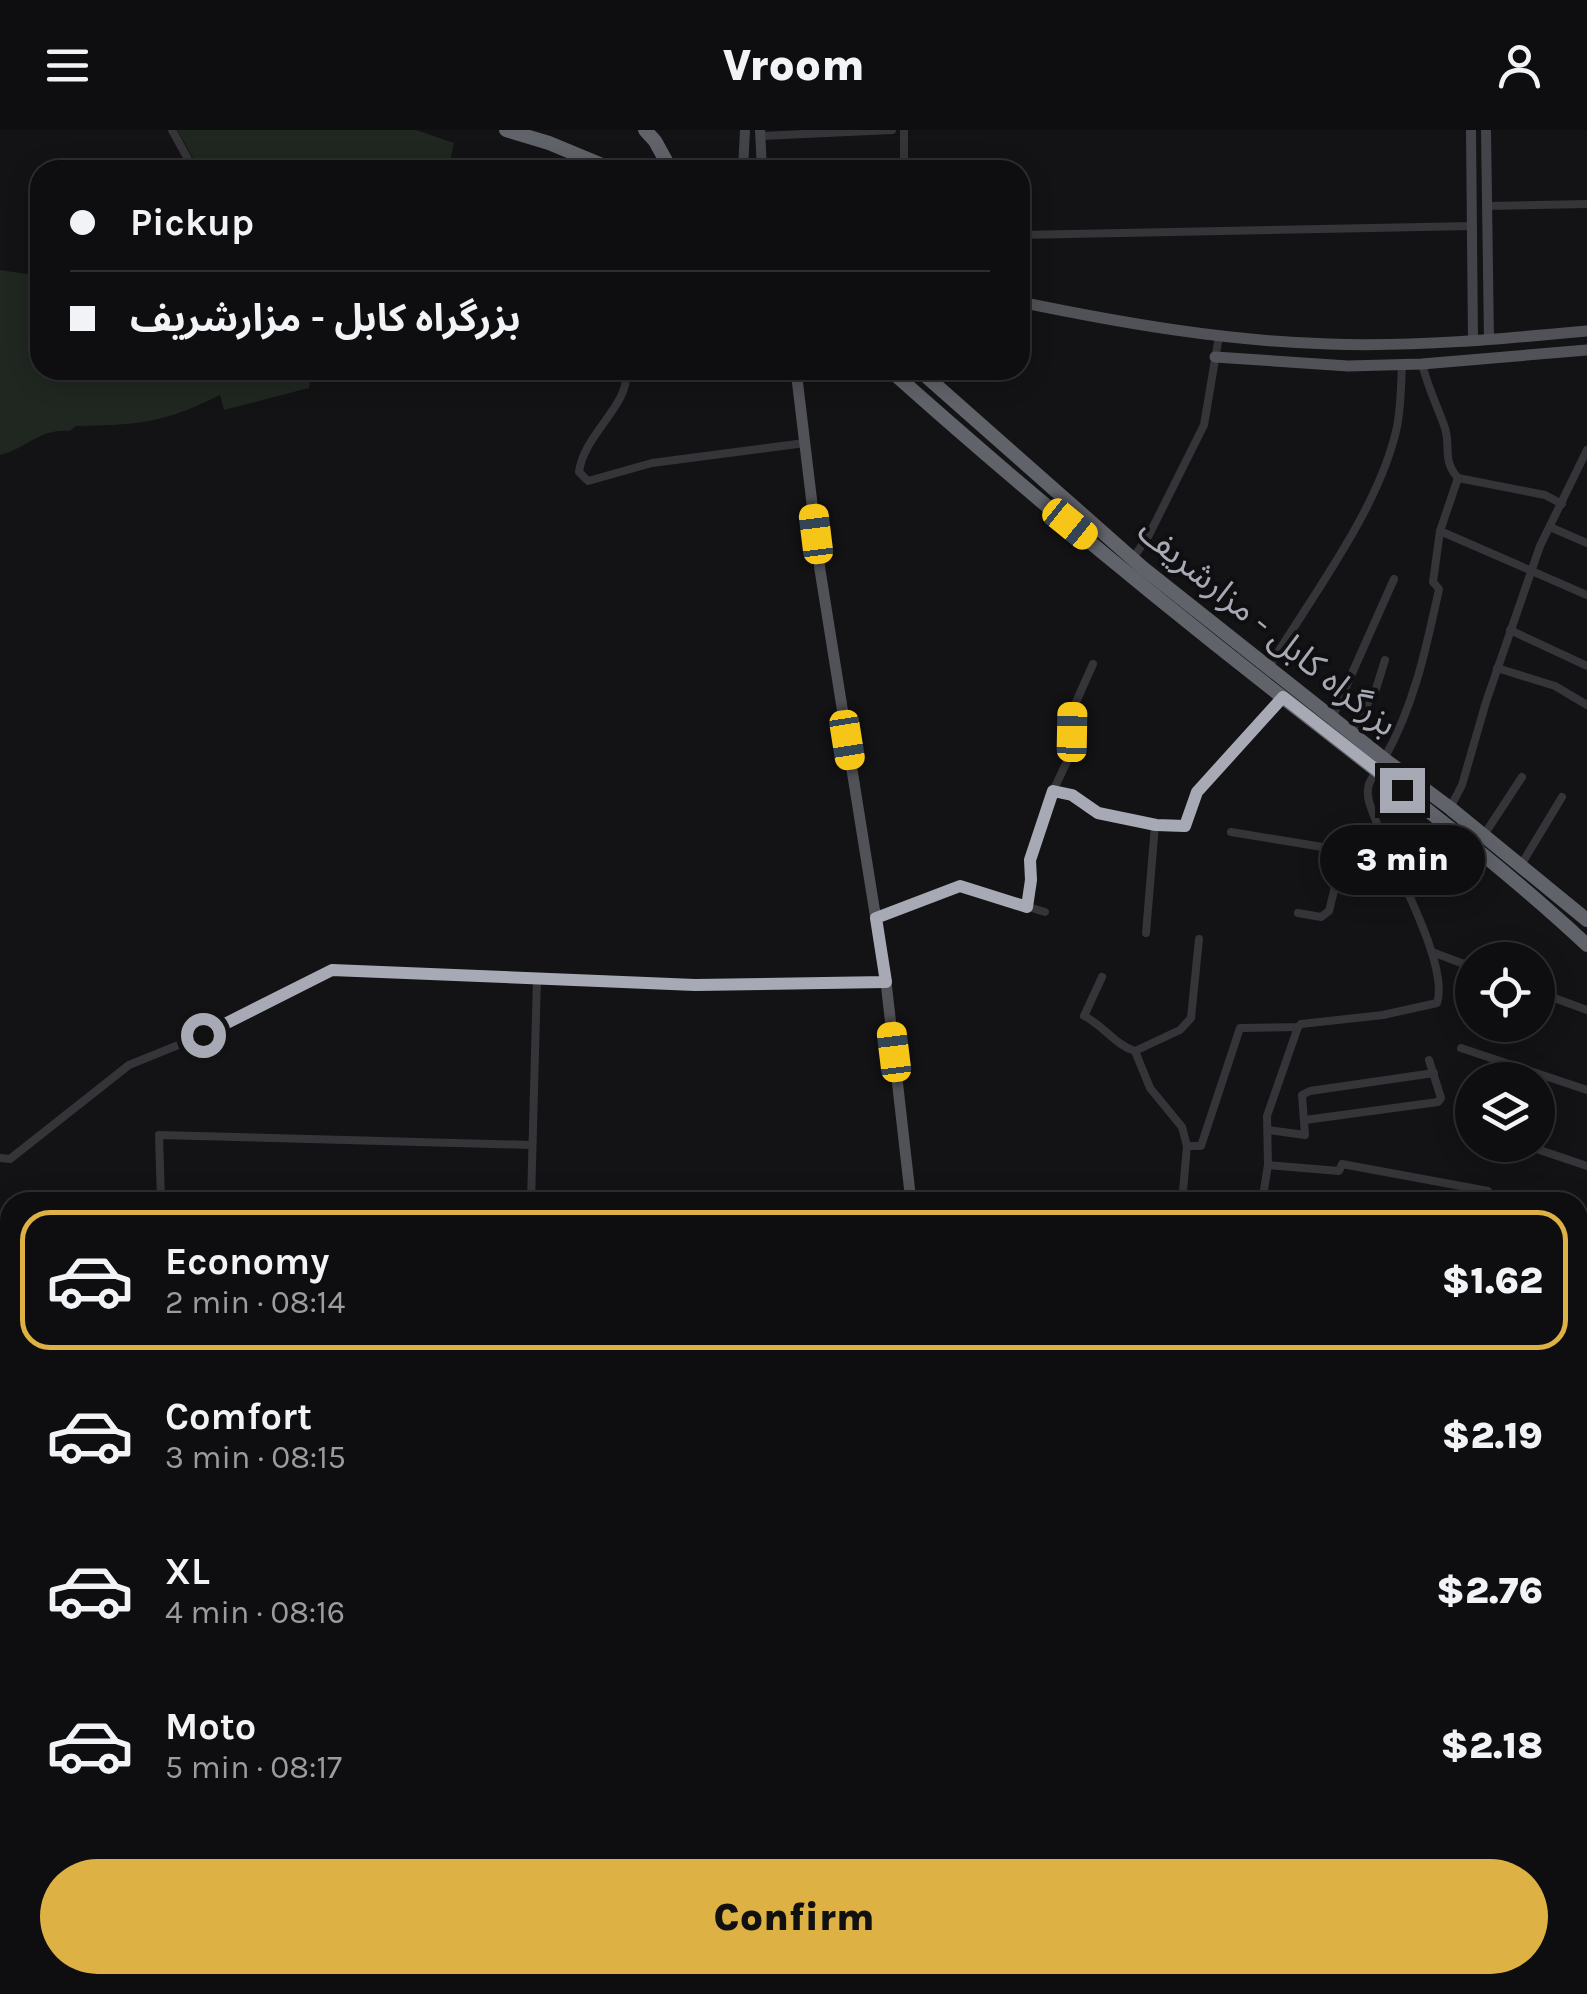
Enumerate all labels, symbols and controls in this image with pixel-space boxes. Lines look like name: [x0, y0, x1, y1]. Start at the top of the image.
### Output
icon: menu: [40, 38, 95, 93]
icon: person: [1492, 38, 1547, 93]
text: Vroom: [722, 39, 865, 91]
text: Pickup: [130, 200, 254, 245]
text: بزرگراه کابل - مزارشریف: [130, 296, 520, 341]
car: [1037, 493, 1103, 555]
car: [797, 502, 835, 566]
street label: بزرگراه کابل - مزارشریف: [1130, 510, 1406, 745]
car: [1056, 702, 1088, 762]
car: [827, 708, 867, 772]
route end: [1380, 768, 1425, 813]
callout: 3 min: [1320, 825, 1484, 895]
text: 3 min: [1356, 841, 1449, 878]
map controls: [1455, 942, 1555, 1162]
button: locate: [1455, 942, 1555, 1042]
route start: [181, 1013, 226, 1058]
car: [875, 1020, 913, 1084]
button: layers: [1455, 1062, 1555, 1162]
icon: car: [45, 1235, 135, 1325]
text: Economy: [165, 1239, 329, 1284]
text: $1.62: [1442, 1258, 1543, 1303]
text: 2 min · 08:14: [165, 1284, 345, 1321]
icon: car: [45, 1390, 135, 1480]
text: Comfort: [165, 1394, 312, 1439]
text: $2.19: [1442, 1413, 1543, 1458]
text: 3 min · 08:15: [165, 1439, 346, 1476]
icon: car: [45, 1545, 135, 1635]
text: XL: [165, 1549, 210, 1594]
text: $2.76: [1436, 1568, 1543, 1613]
text: 4 min · 08:16: [165, 1594, 345, 1631]
icon: car: [45, 1700, 135, 1790]
text: Moto: [165, 1704, 256, 1749]
text: $2.18: [1440, 1723, 1543, 1768]
text: 5 min · 08:17: [165, 1749, 342, 1786]
button: Confirm: [40, 1859, 1548, 1974]

